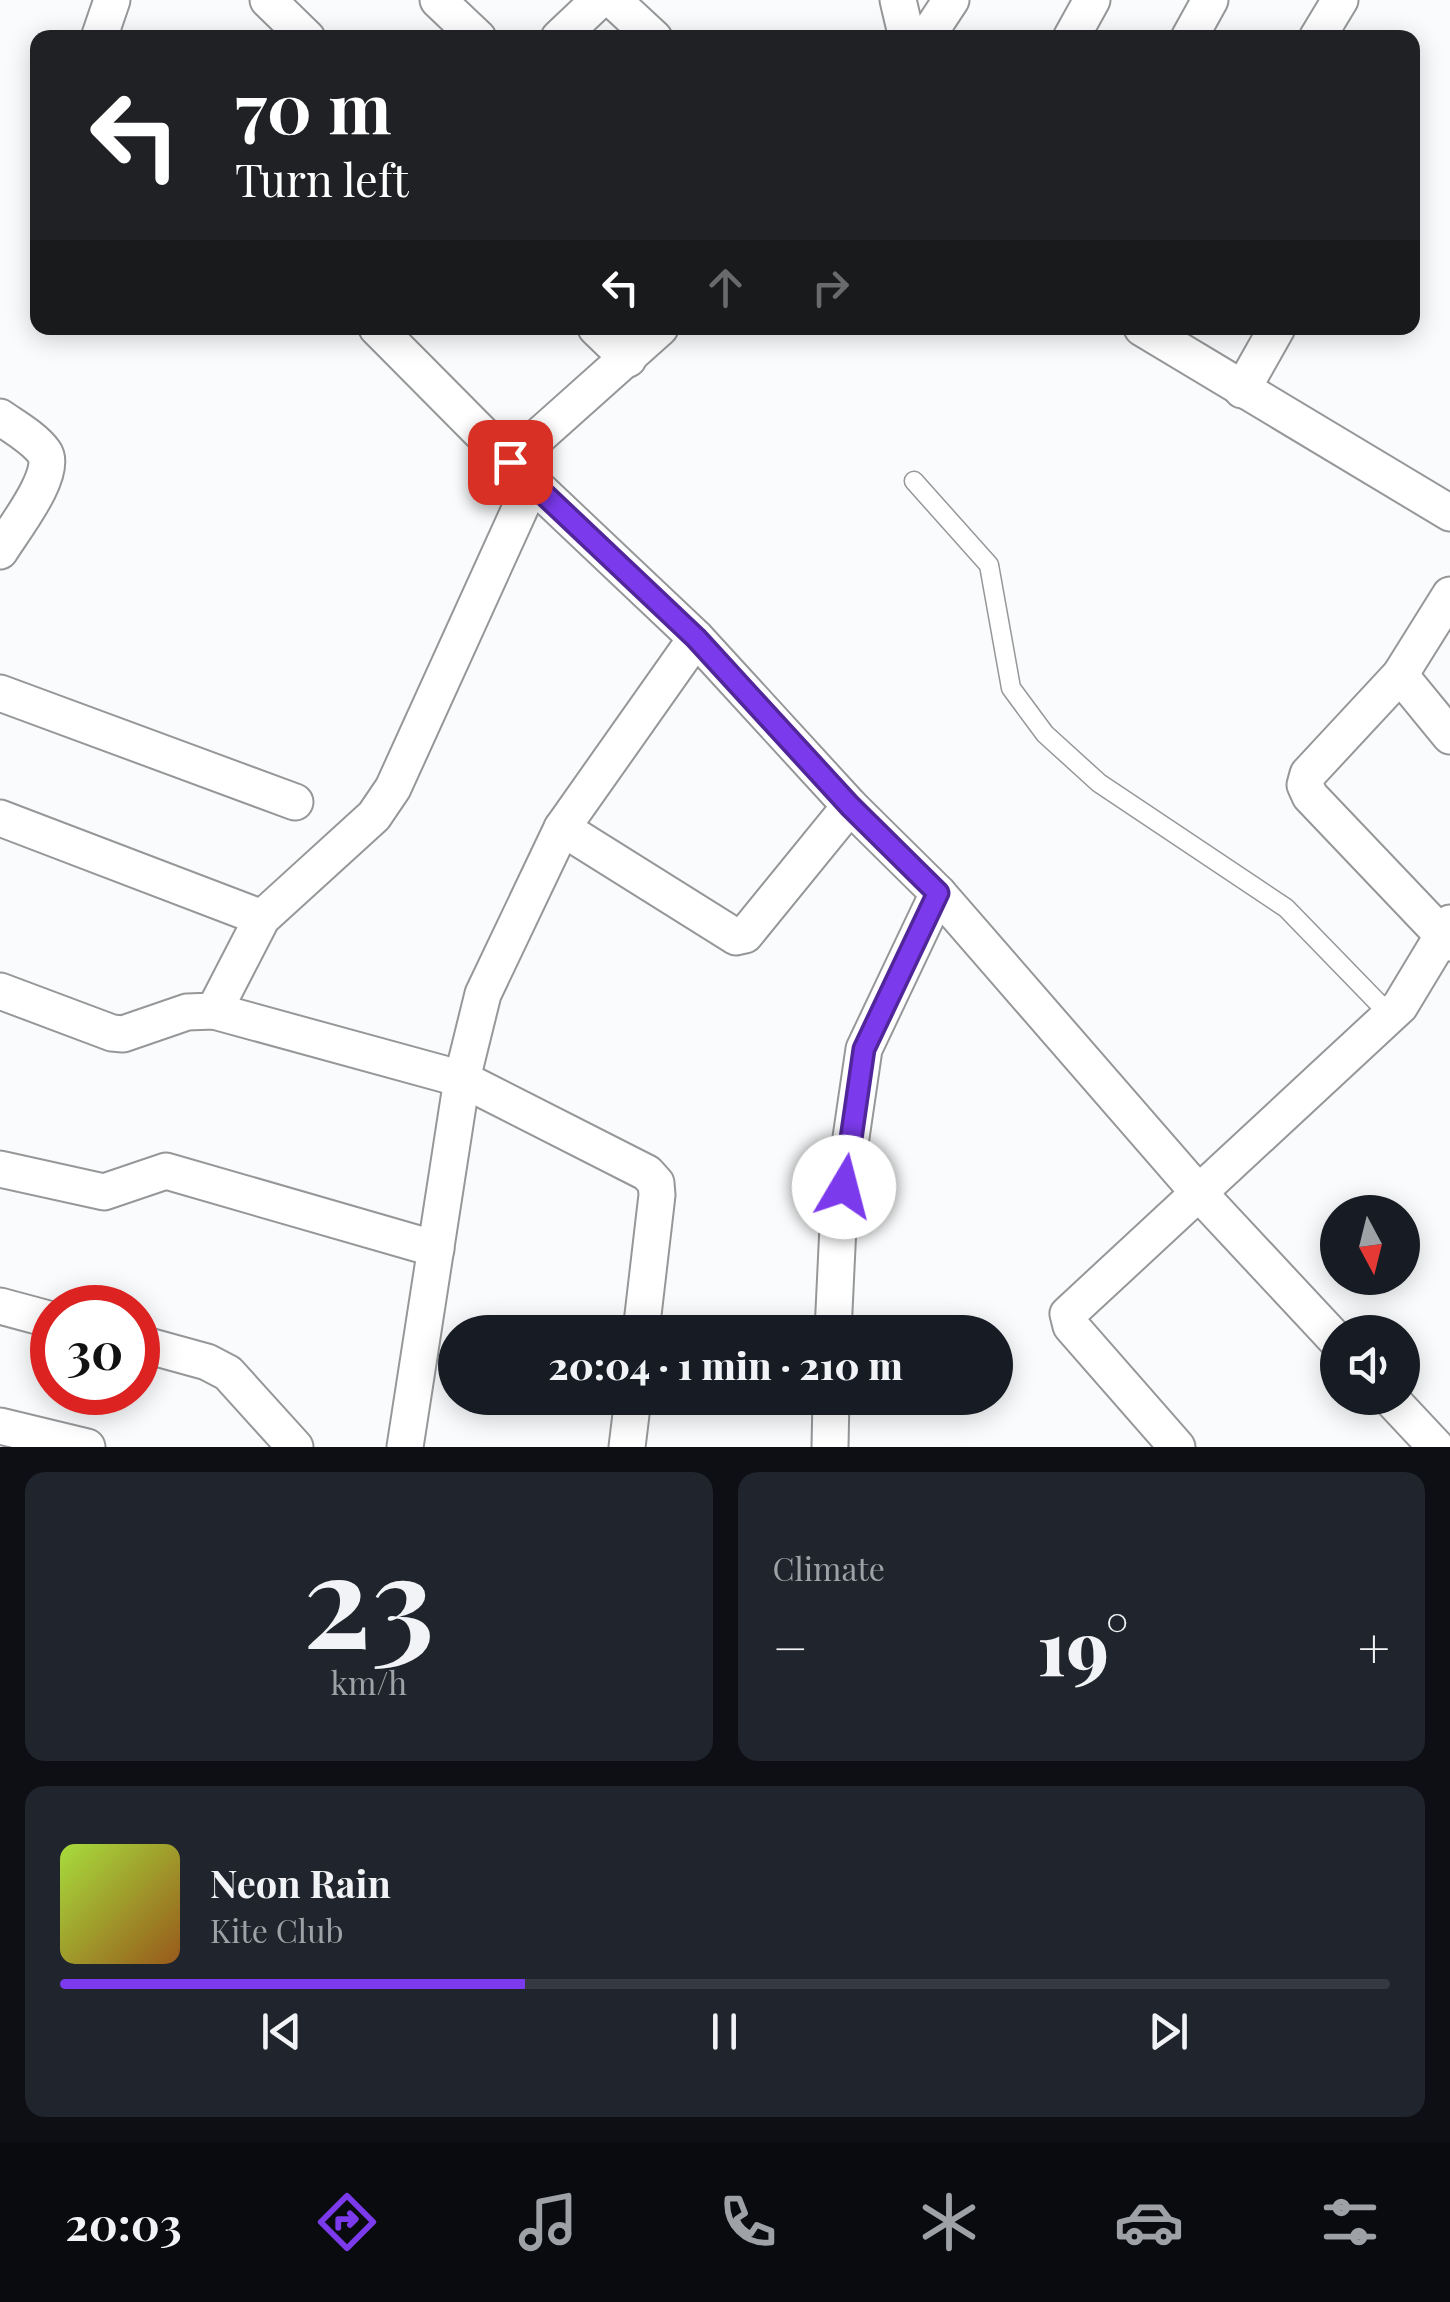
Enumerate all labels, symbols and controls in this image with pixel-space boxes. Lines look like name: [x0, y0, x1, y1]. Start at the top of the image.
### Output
text: 70 m: [235, 58, 392, 152]
icon: left: [70, 70, 200, 200]
text: Turn left: [235, 148, 409, 208]
icon: left: [593, 260, 648, 315]
icon: ahead: [698, 260, 753, 315]
icon: right: [803, 260, 858, 315]
pin: [468, 420, 553, 505]
icon: arrive: [483, 435, 538, 490]
position arrow: [792, 1135, 896, 1239]
north arrow: [1320, 1195, 1420, 1295]
map controls: [1320, 1195, 1420, 1415]
speed limit sign: 30: [30, 1285, 160, 1415]
button: sound: [1320, 1315, 1420, 1415]
text: 20:04 · 1 min · 210 m: [548, 1339, 903, 1390]
text: 23: [303, 1508, 434, 1682]
text: Climate: [773, 1546, 885, 1589]
text: 19°: [1037, 1595, 1129, 1695]
text: −: [773, 1609, 808, 1683]
text: +: [1358, 1609, 1390, 1683]
text: km/h: [330, 1660, 407, 1703]
text: Neon Rain: [210, 1857, 391, 1908]
text: Kite Club: [210, 1908, 344, 1951]
icon: previous: [254, 2004, 309, 2059]
icon: pause: [697, 2004, 752, 2059]
icon: next: [1141, 2004, 1196, 2059]
icon: directions: [312, 2187, 382, 2257]
icon: music: [513, 2187, 583, 2257]
icon: phone: [713, 2187, 783, 2257]
icon: climate: [914, 2187, 984, 2257]
icon: car: [1114, 2187, 1184, 2257]
icon: filters: [1315, 2187, 1385, 2257]
text: 20:03: [65, 2192, 182, 2252]

